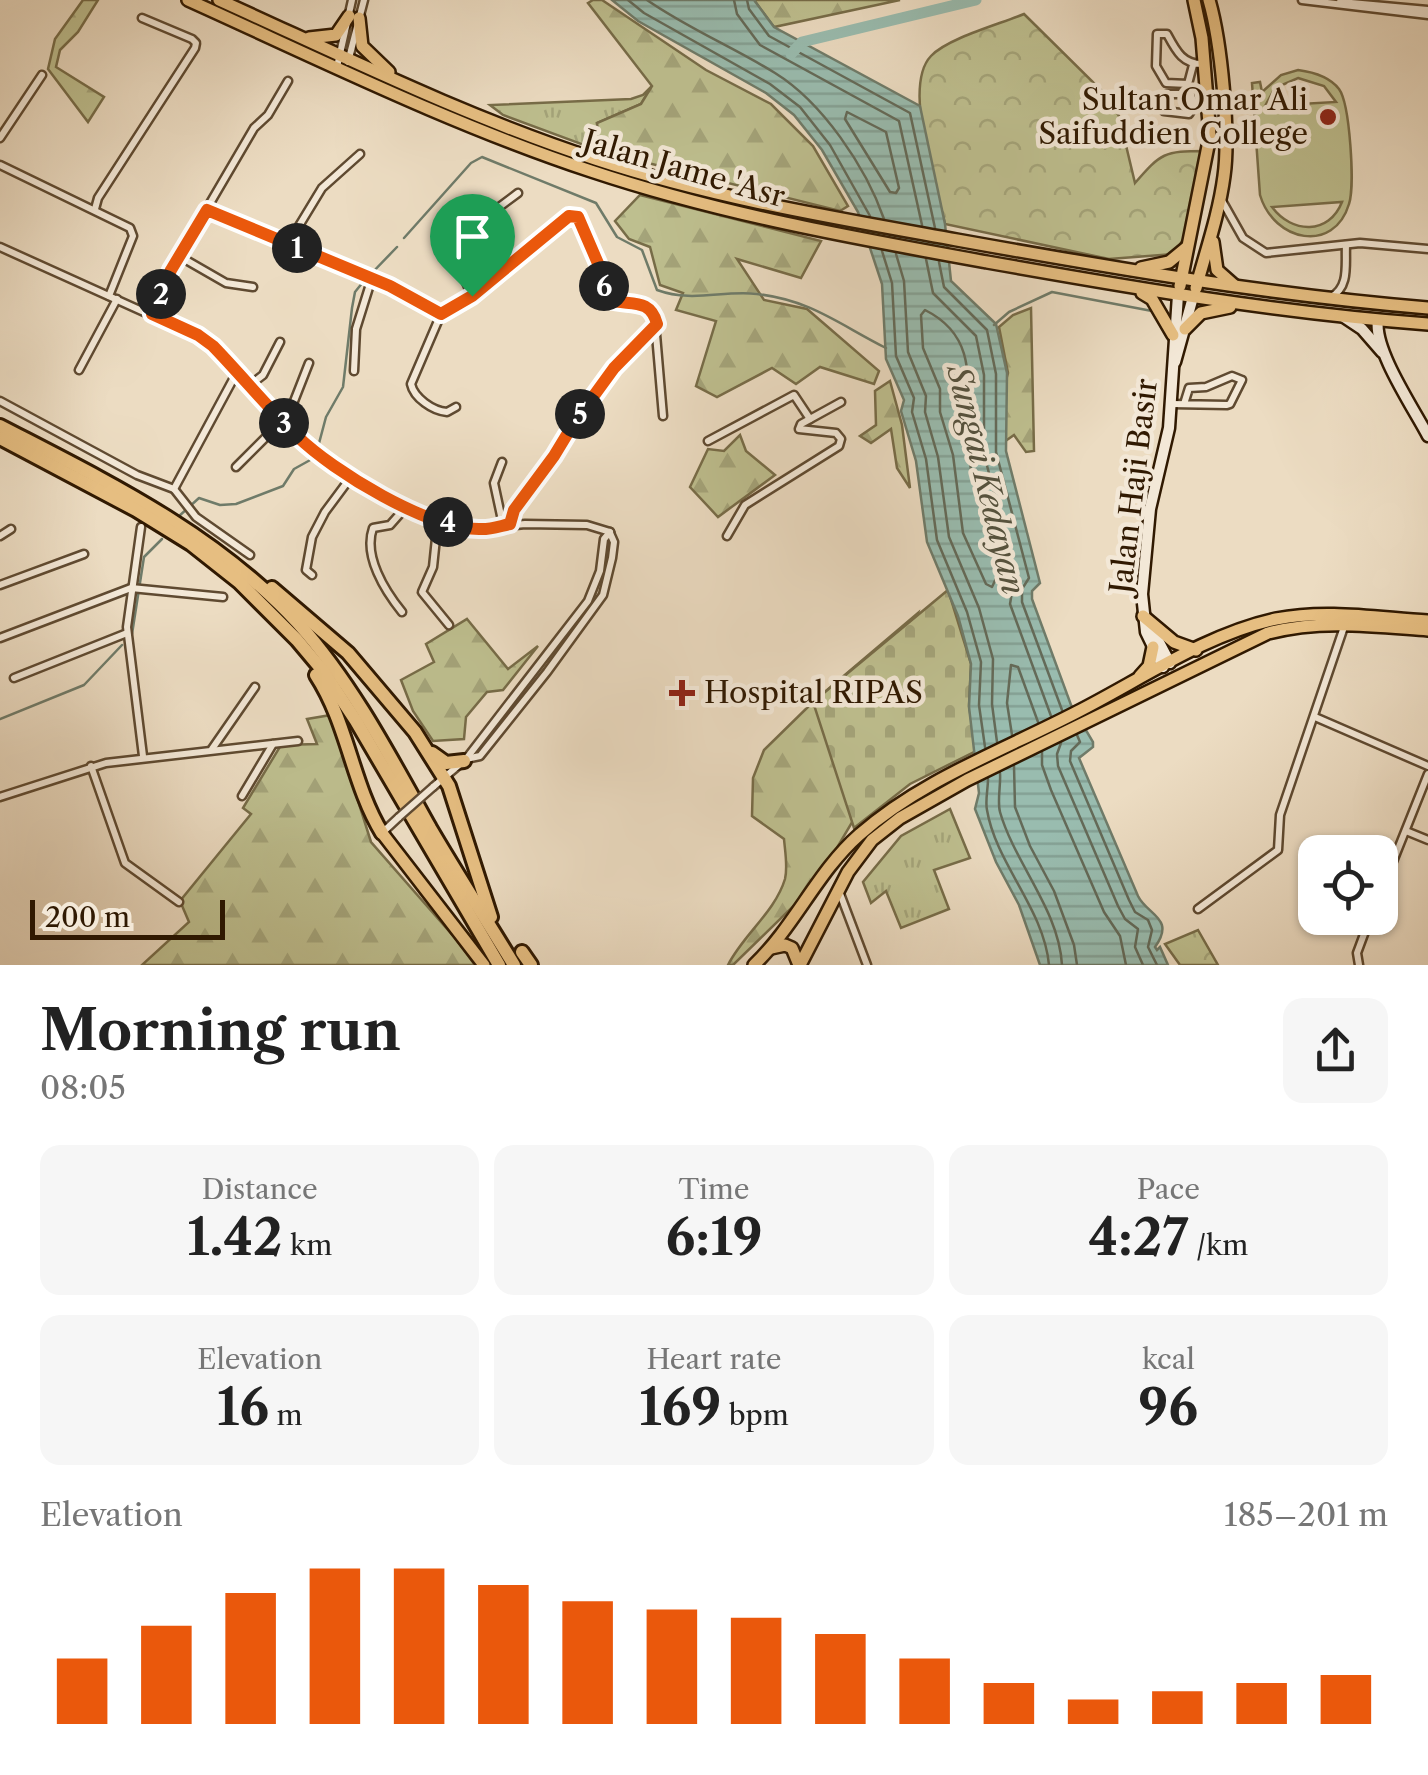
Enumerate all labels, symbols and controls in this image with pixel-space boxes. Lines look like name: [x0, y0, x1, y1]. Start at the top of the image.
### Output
place label: Sultan Omar Ali Saifuddien College: [1038, 81, 1308, 152]
marker: Sultan Omar Ali Saifuddien College: [1317, 106, 1339, 128]
street label: Jalan Jame 'Asr: [575, 121, 790, 215]
pin: [430, 194, 515, 297]
icon: arrive: [445, 209, 500, 264]
pin: 1: [272, 223, 322, 273]
text: 1: [291, 231, 303, 265]
pin: 6: [579, 261, 629, 311]
pin: 2: [136, 269, 186, 319]
text: 6: [596, 269, 612, 303]
text: 2: [153, 277, 169, 311]
water label: Sungai Kedayan: [939, 359, 1034, 599]
street label: Jalan Haji Basir: [1101, 376, 1165, 599]
pin: 5: [555, 389, 605, 439]
text: 5: [572, 397, 588, 431]
pin: 3: [259, 398, 309, 448]
text: 3: [276, 406, 292, 440]
pin: 4: [423, 497, 473, 547]
text: 4: [440, 505, 456, 539]
place label: Hospital RIPAS: [704, 674, 923, 711]
marker: Hospital RIPAS: [669, 680, 695, 706]
map controls: [1298, 835, 1398, 935]
button: locate: [1298, 835, 1398, 935]
scale bar: [30, 895, 225, 940]
text: 200 m: [45, 900, 130, 934]
text: Morning run: [40, 997, 401, 1064]
button: share: [1283, 998, 1388, 1103]
text: 08:05: [40, 1068, 126, 1107]
text: Distance: [202, 1172, 318, 1206]
text: Time: [679, 1172, 749, 1206]
text: Pace: [1137, 1172, 1200, 1206]
text: 1.42: [187, 1206, 283, 1268]
text: 6:19: [665, 1206, 763, 1268]
text: 4:27: [1088, 1206, 1188, 1268]
text: km: [283, 1228, 332, 1262]
text: /km: [1188, 1228, 1248, 1262]
text: Elevation: [197, 1342, 322, 1376]
text: Heart rate: [647, 1342, 781, 1376]
text: kcal: [1142, 1342, 1195, 1376]
text: 16: [217, 1376, 269, 1438]
text: 169: [639, 1376, 721, 1438]
text: 96: [1138, 1376, 1198, 1438]
text: m: [269, 1398, 303, 1432]
text: bpm: [721, 1398, 789, 1432]
text: Elevation: [40, 1495, 183, 1534]
text: 185–201 m: [1224, 1495, 1388, 1534]

